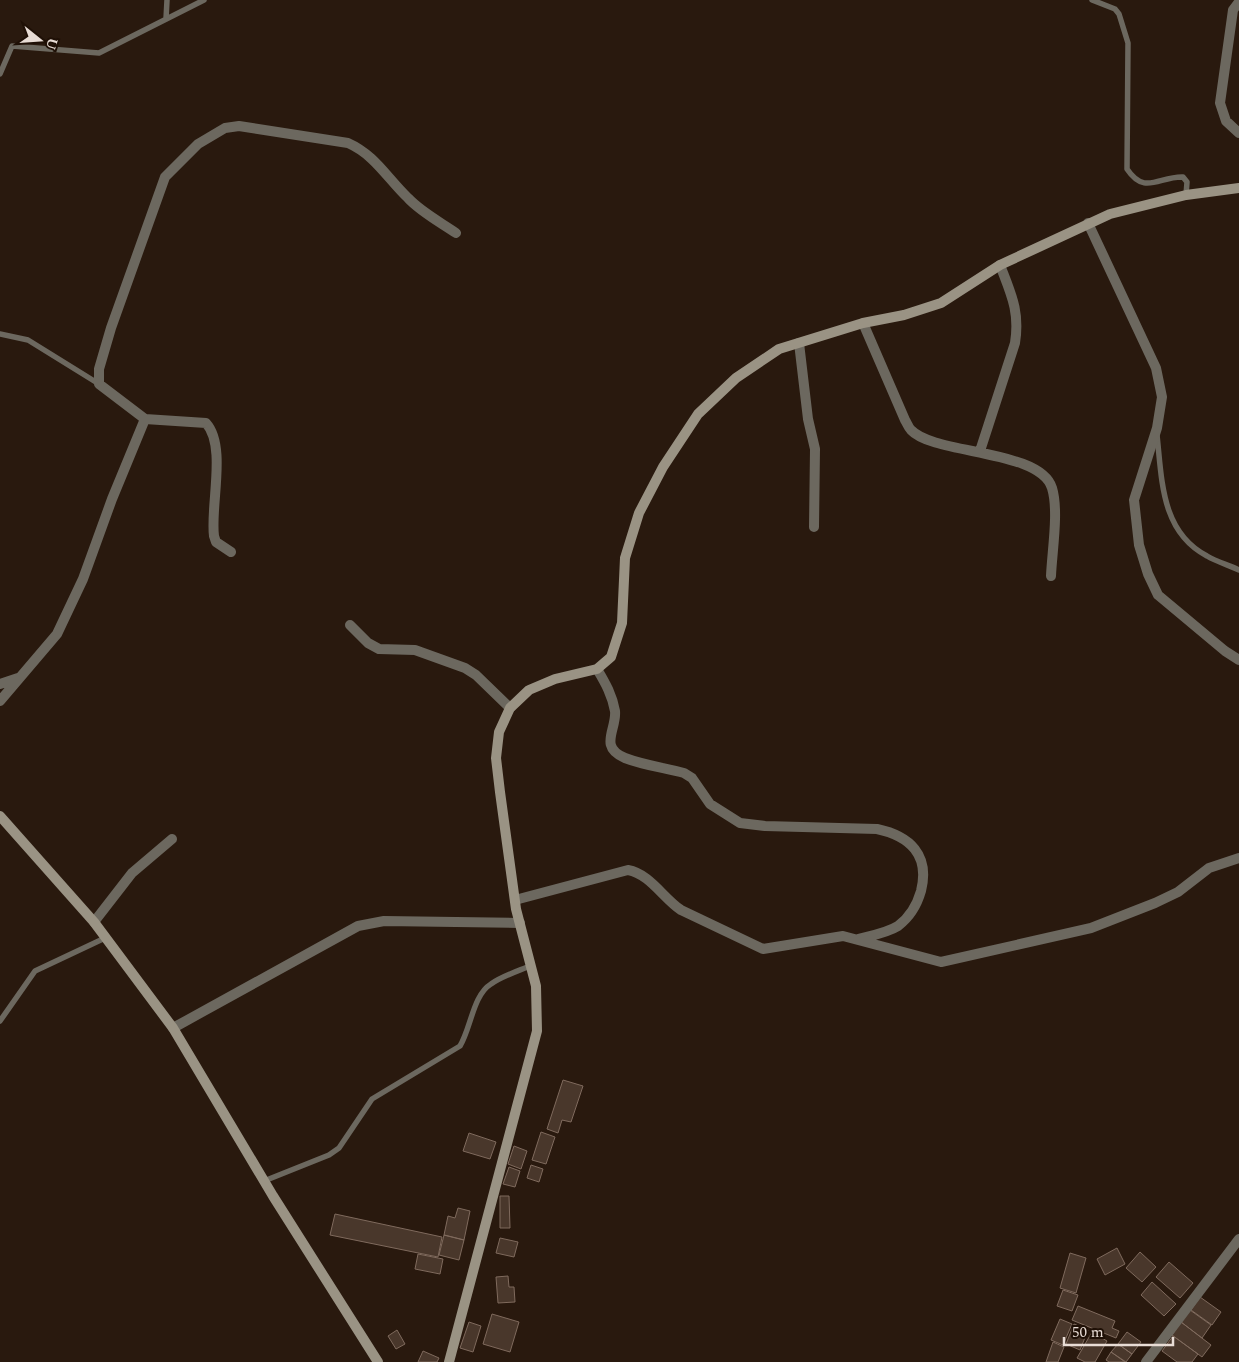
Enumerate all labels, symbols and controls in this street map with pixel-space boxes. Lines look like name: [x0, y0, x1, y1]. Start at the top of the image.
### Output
north arrow: [15, 15, 65, 65]
text: U: [40, 35, 64, 53]
scale bar: [1064, 1314, 1173, 1346]
text: 50 m: [1072, 1321, 1104, 1344]

